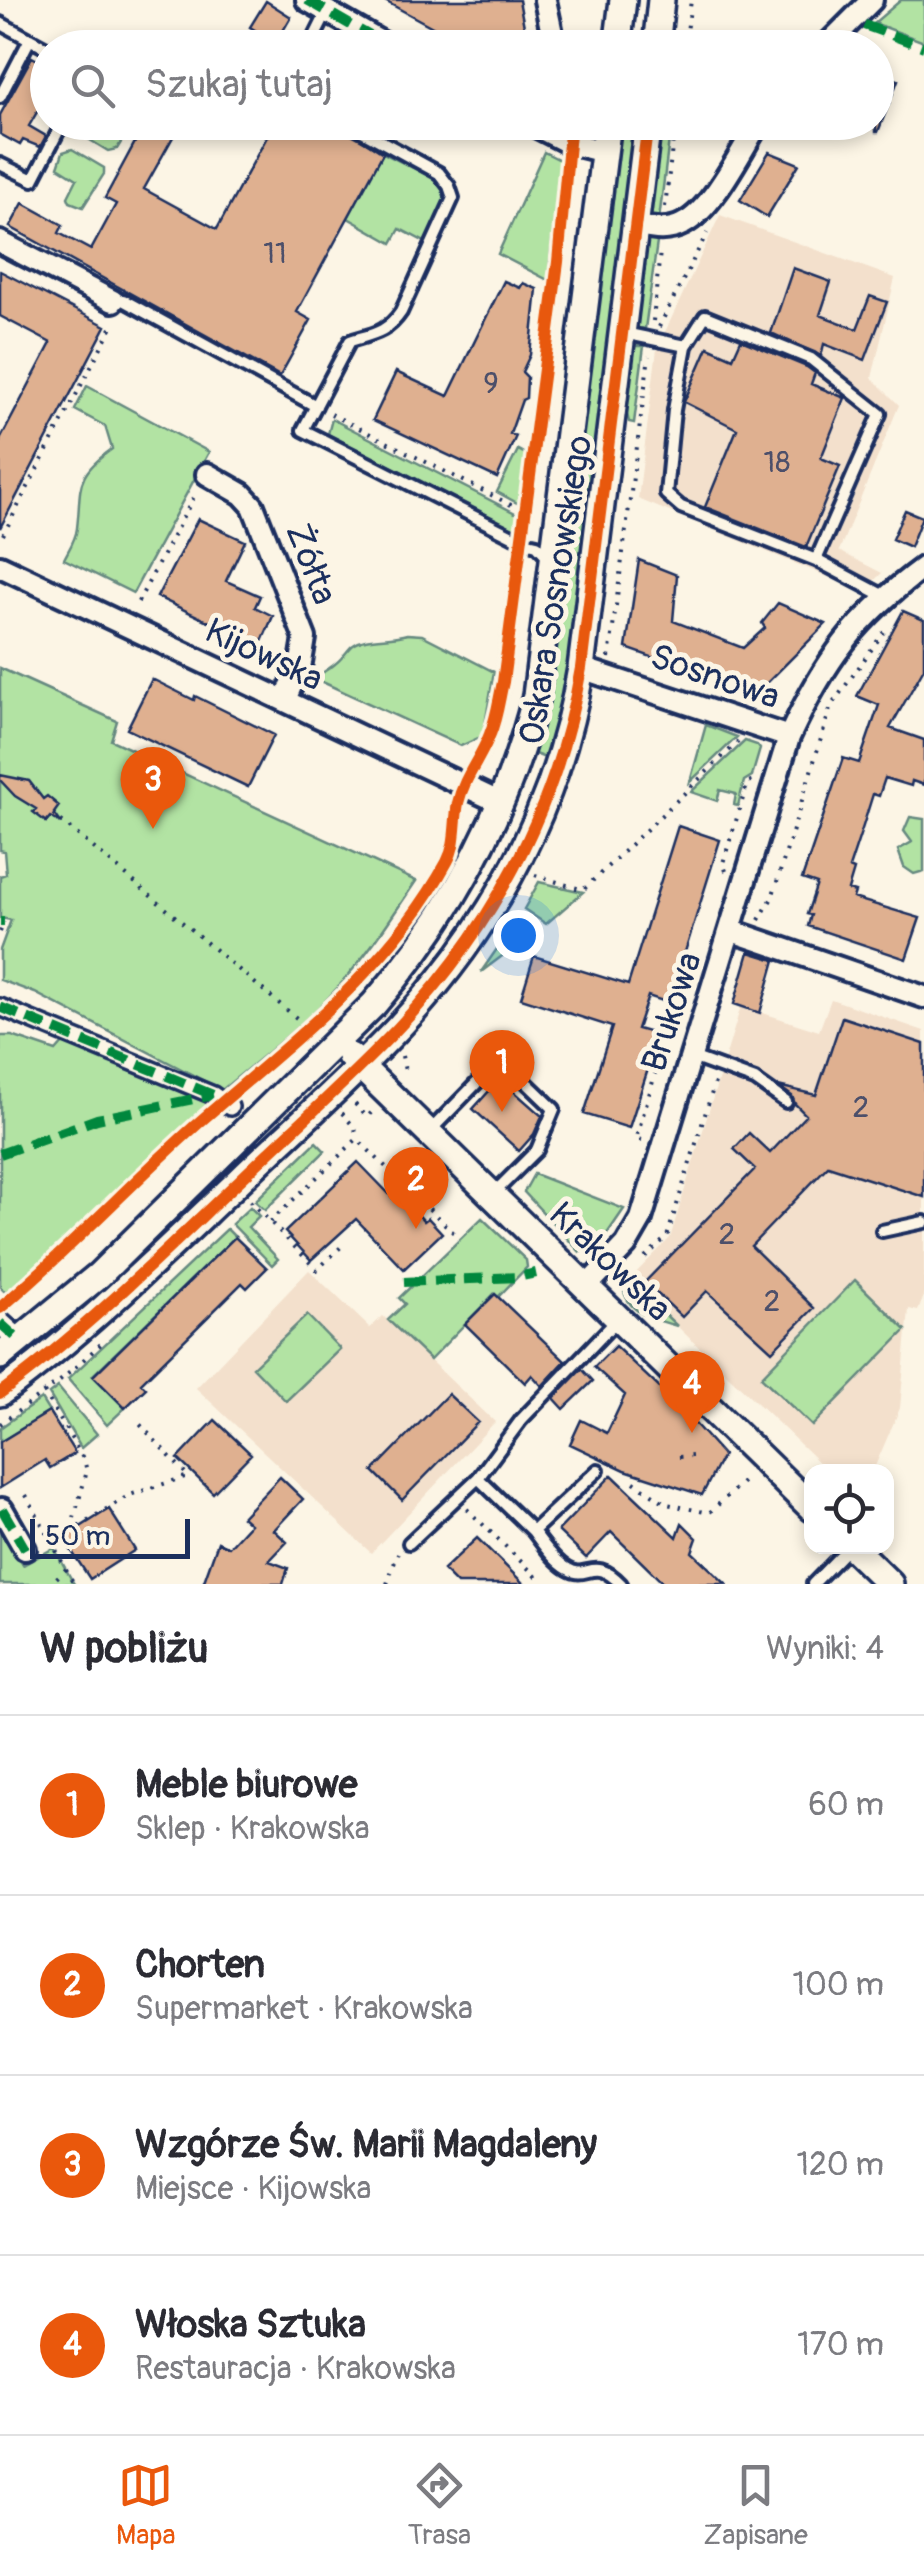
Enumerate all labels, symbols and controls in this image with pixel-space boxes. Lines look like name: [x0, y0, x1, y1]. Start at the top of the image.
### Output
search box: [30, 30, 894, 140]
icon: search: [65, 58, 120, 113]
text: Szukaj tutaj: [145, 61, 333, 109]
house number: 11: [263, 235, 287, 272]
house number: 9: [483, 365, 499, 402]
street label: Oskara Sosnowskiego: [510, 432, 602, 748]
house number: 18: [764, 444, 790, 481]
street label: Żółta: [276, 517, 346, 611]
street label: Kijowska: [198, 609, 330, 701]
street label: Sosnowa: [645, 634, 785, 720]
pin: 3: [120, 746, 186, 829]
your location: [493, 910, 544, 961]
street label: Brukowa: [632, 947, 712, 1077]
pin: 1: [470, 1030, 534, 1112]
house number: 2: [853, 1089, 869, 1126]
pin: 2: [384, 1146, 448, 1229]
street label: Krakowska: [540, 1193, 680, 1331]
house number: 2: [719, 1216, 735, 1253]
house number: 2: [764, 1283, 780, 1320]
pin: 4: [660, 1350, 724, 1433]
map controls: [804, 1464, 894, 1554]
button: locate: [804, 1464, 894, 1554]
scale bar: [30, 1514, 190, 1558]
text: 50 m: [45, 1519, 110, 1554]
text: W pobliżu: [40, 1623, 208, 1675]
text: Wyniki: 4: [766, 1629, 884, 1669]
text: Meble biurowe: [135, 1761, 358, 1809]
text: 1: [66, 1785, 79, 1825]
text: 60 m: [808, 1785, 884, 1825]
text: Sklep · Krakowska: [135, 1809, 370, 1849]
text: Chorten: [135, 1941, 265, 1989]
text: 2: [64, 1965, 81, 2005]
text: 100 m: [792, 1965, 884, 2005]
text: Supermarket · Krakowska: [135, 1989, 473, 2029]
text: Wzgórze Św. Marii Magdaleny: [135, 2121, 597, 2169]
text: 3: [64, 2145, 81, 2185]
text: 120 m: [796, 2145, 884, 2185]
text: Miejsce · Kijowska: [135, 2169, 371, 2209]
text: Włoska Sztuka: [135, 2301, 366, 2349]
text: 4: [63, 2325, 82, 2365]
text: 170 m: [797, 2325, 884, 2365]
text: Restauracja · Krakowska: [135, 2349, 456, 2389]
tab: Mapa: [116, 2458, 176, 2553]
tab: Trasa: [408, 2458, 471, 2553]
tab: Zapisane: [703, 2458, 808, 2553]

